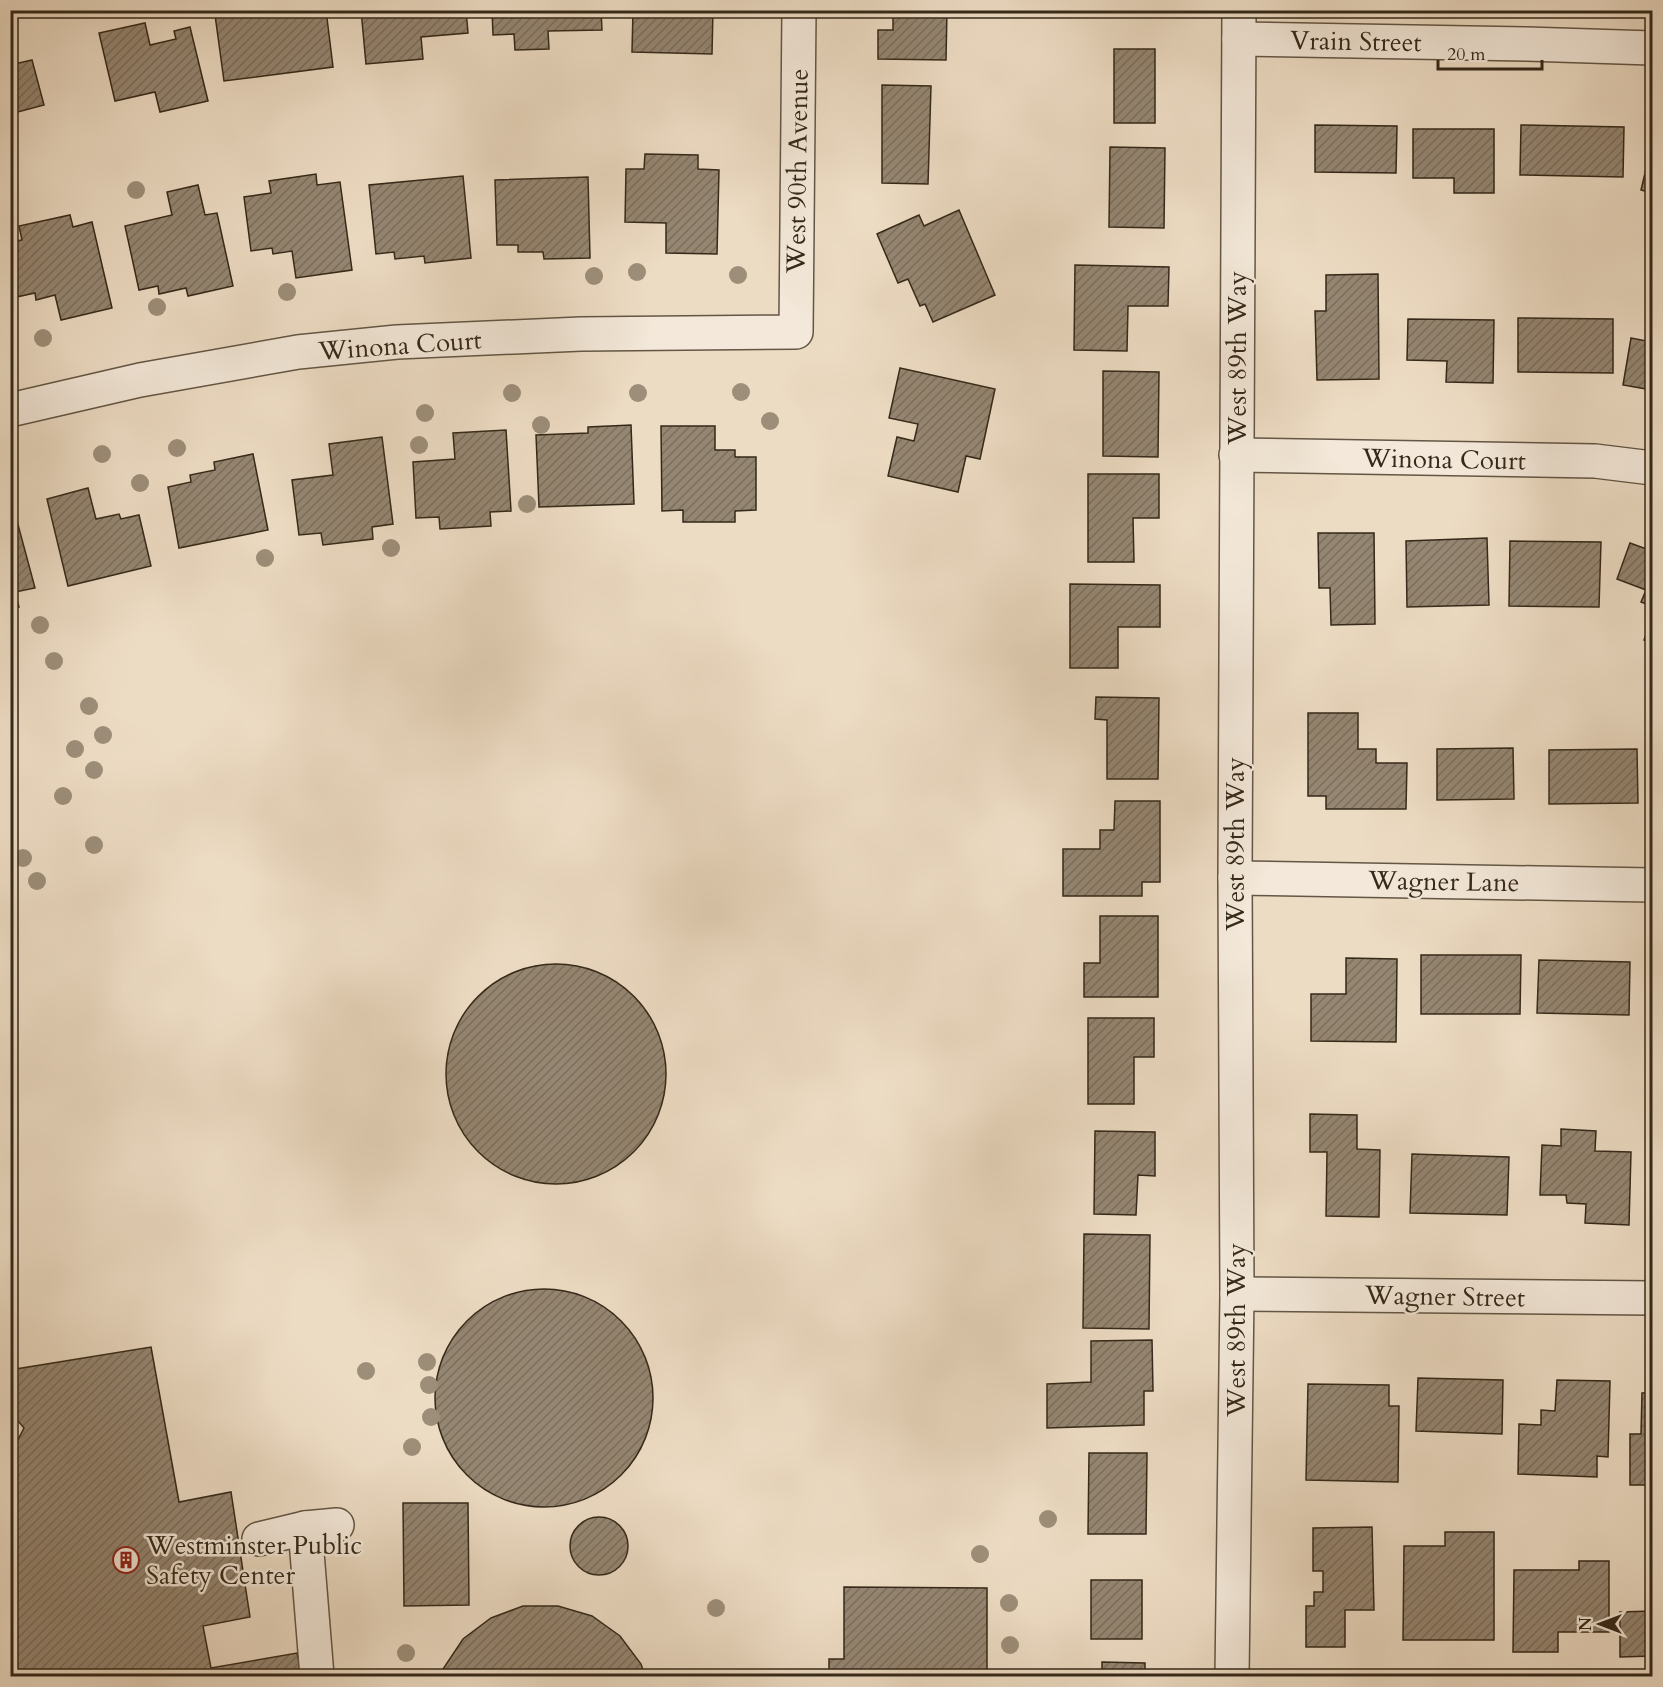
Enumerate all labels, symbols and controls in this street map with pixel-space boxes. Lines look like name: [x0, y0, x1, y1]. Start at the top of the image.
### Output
street label: Vrain Street: [1290, 23, 1422, 60]
scale bar: [1438, 33, 1542, 71]
text: 20 m: [1447, 42, 1486, 67]
street label: West 90th Avenue: [778, 68, 817, 275]
street label: West 89th Way: [1220, 271, 1255, 446]
street label: Winona Court: [316, 322, 483, 369]
street label: Winona Court: [1361, 441, 1526, 478]
street label: West 89th Way: [1218, 757, 1253, 932]
street label: Wagner Lane: [1367, 863, 1520, 900]
street label: West 89th Way: [1219, 1243, 1254, 1418]
street label: Wagner Street: [1364, 1278, 1525, 1315]
place label: Westminster Public Safety Center: [145, 1528, 362, 1593]
building icon: Westminster Public Safety Center: [111, 1545, 141, 1575]
north arrow: [1570, 1594, 1630, 1654]
text: N: [1575, 1617, 1597, 1631]

